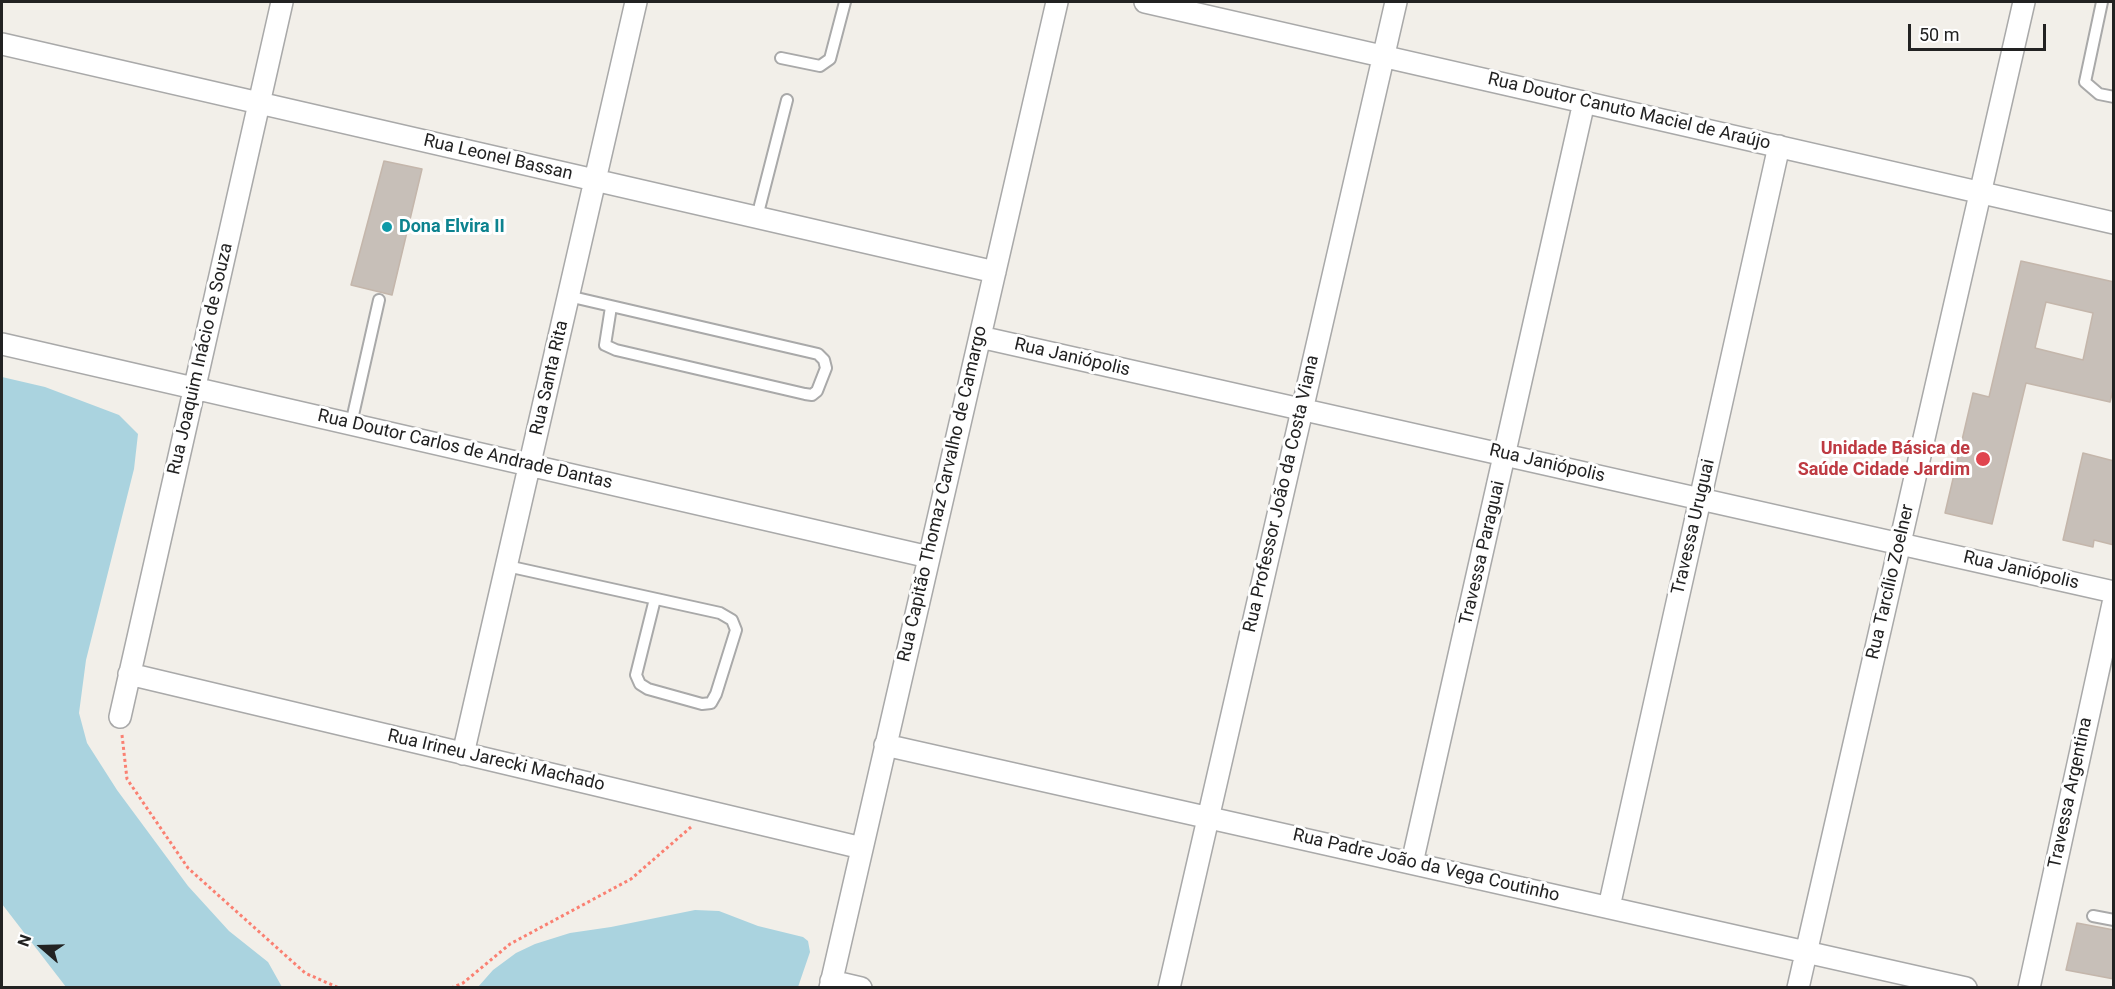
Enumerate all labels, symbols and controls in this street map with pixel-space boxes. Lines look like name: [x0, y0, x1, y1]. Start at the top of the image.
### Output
scale bar: [1911, 12, 2049, 50]
text: 50 m: [1919, 24, 1959, 45]
street label: Rua Doutor Canuto Maciel de Araújo: [1486, 69, 1772, 155]
street label: Rua Leonel Bassan: [421, 130, 575, 186]
place label: Dona Elvira II: [399, 216, 505, 238]
marker: Dona Elvira II: [380, 220, 394, 234]
street label: Rua Joaquim Inácio de Souza: [164, 241, 238, 477]
street label: Rua Santa Rita: [526, 319, 574, 437]
street label: Rua Capitão Thomaz Carvalho de Camargo: [894, 324, 992, 664]
street label: Rua Janiópolis: [1012, 334, 1132, 382]
street label: Rua Professor João da Costa Viana: [1240, 353, 1324, 635]
street label: Rua Doutor Carlos de Andrade Dantas: [315, 406, 615, 494]
place label: Unidade Básica de Saúde Cidade Jardim: [1798, 438, 1970, 480]
street label: Rua Janiópolis: [1487, 440, 1607, 488]
marker: Unidade Básica de Saúde Cidade Jardim: [1974, 450, 1992, 468]
street label: Travessa Uruguai: [1668, 457, 1720, 597]
street label: Travessa Paraguai: [1456, 479, 1510, 627]
street label: Rua Tarcílio Zoelner: [1863, 502, 1919, 662]
street label: Rua Janiópolis: [1961, 547, 2081, 595]
street label: Travessa Argentina: [2044, 716, 2098, 870]
street label: Rua Irineu Jarecki Machado: [385, 725, 607, 797]
street label: Rua Padre João da Vega Coutinho: [1291, 825, 1561, 907]
north arrow: [12, 917, 72, 977]
text: N: [14, 932, 35, 949]

